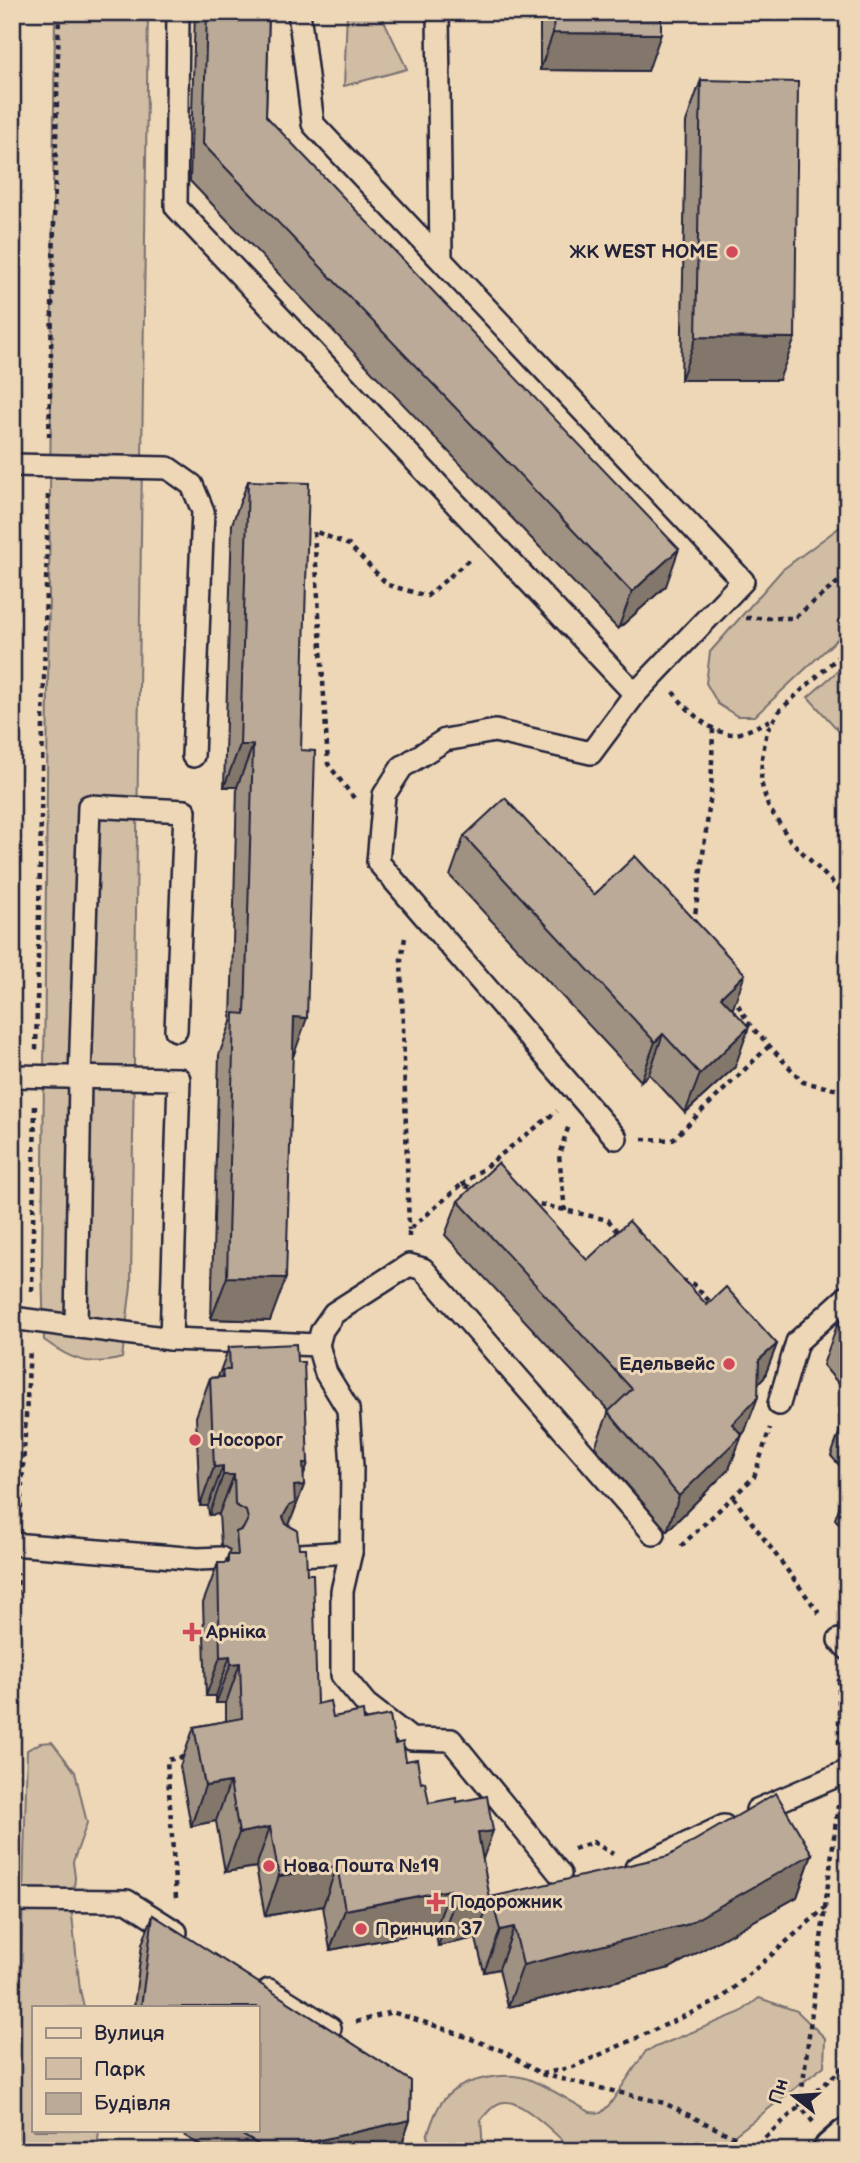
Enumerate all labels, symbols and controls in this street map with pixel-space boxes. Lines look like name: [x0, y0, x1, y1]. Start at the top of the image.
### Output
place label: ЖК WEST HOME: [569, 241, 718, 264]
marker: ЖК WEST HOME: [724, 244, 740, 260]
place label: Едельвейс: [619, 1353, 715, 1376]
marker: Едельвейс: [721, 1356, 737, 1372]
place label: Носорог: [209, 1429, 283, 1452]
marker: Носорог: [187, 1432, 203, 1448]
place label: Арніка: [205, 1621, 267, 1644]
marker: Арніка: [184, 1624, 200, 1640]
place label: Нова Пошта №19: [283, 1855, 439, 1878]
marker: Нова Пошта №19: [261, 1858, 277, 1874]
place label: Подорожник: [450, 1891, 563, 1914]
marker: Подорожник: [428, 1894, 444, 1910]
place label: Принцип 37: [375, 1918, 483, 1941]
marker: Принцип 37: [353, 1921, 369, 1937]
legend: [32, 2006, 259, 2132]
text: Вулиця: [94, 2021, 165, 2046]
text: Парк: [94, 2057, 145, 2082]
north arrow: [758, 2062, 828, 2132]
text: Пн: [764, 2076, 794, 2107]
text: Будівля: [94, 2091, 171, 2116]

